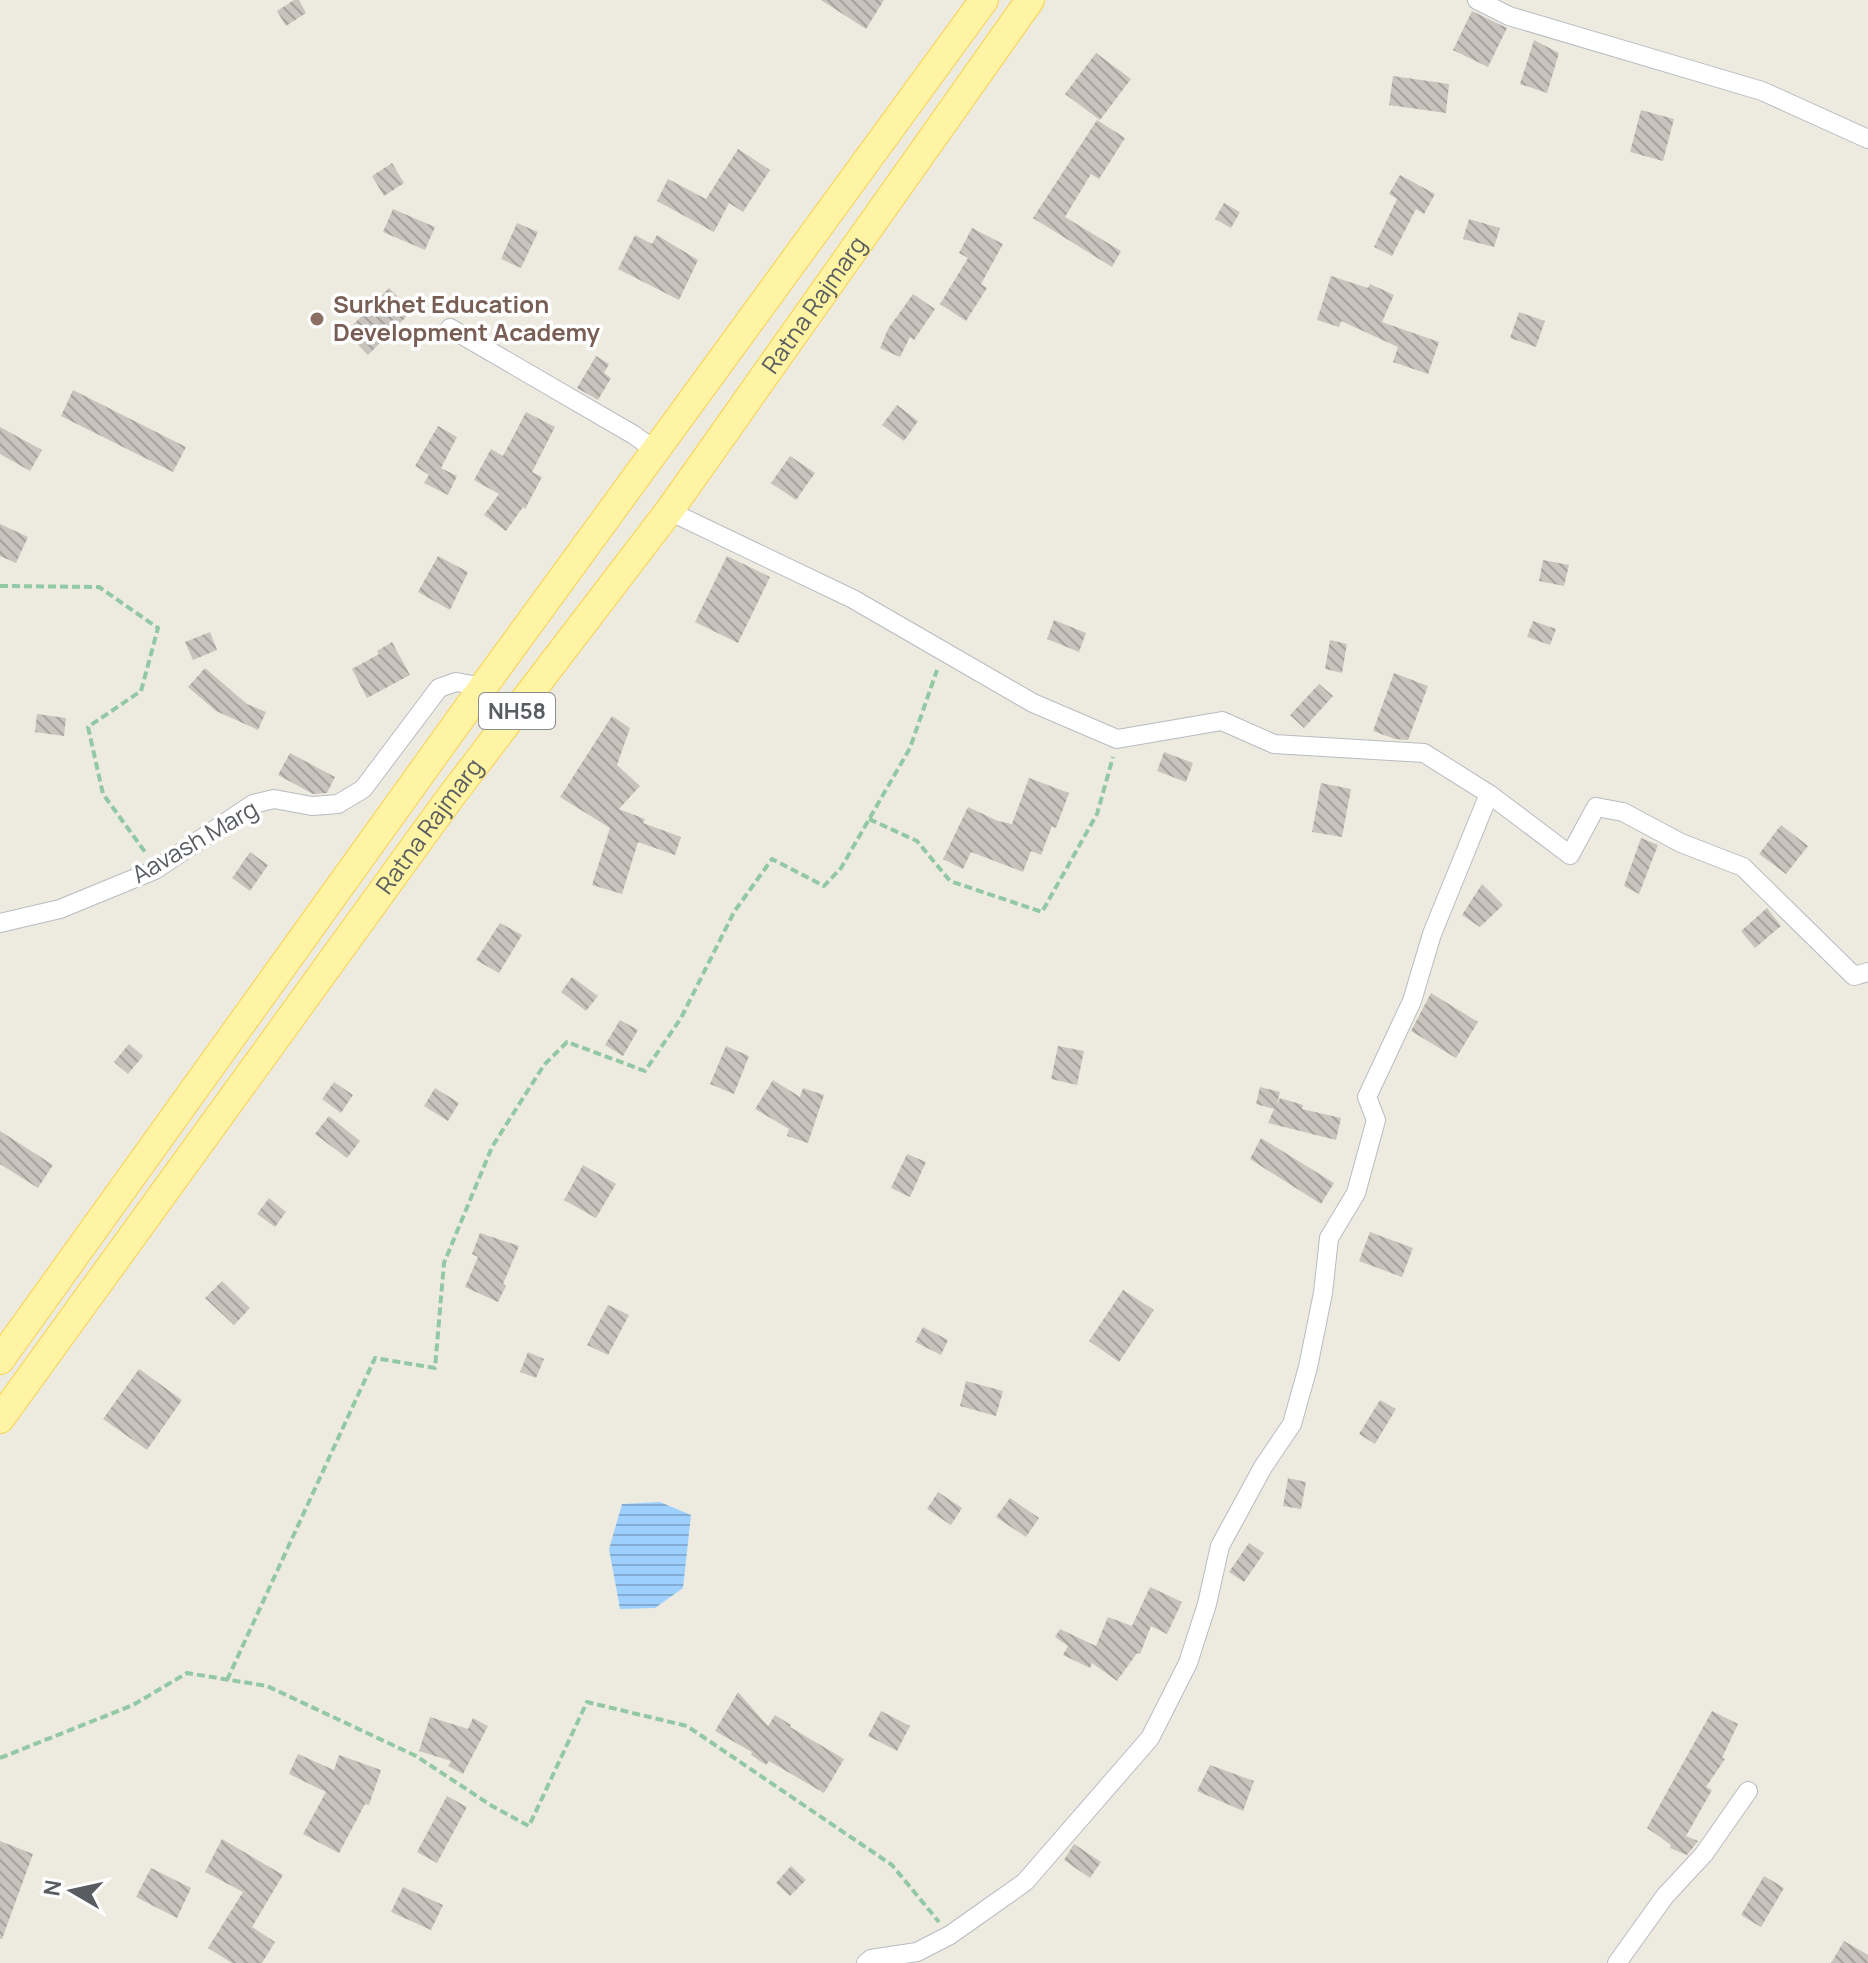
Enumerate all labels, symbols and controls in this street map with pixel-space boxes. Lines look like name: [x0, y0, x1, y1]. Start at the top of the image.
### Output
street label: Ratna Rajmarg: [753, 229, 873, 380]
place label: Surkhet Education Development Academy: [333, 287, 601, 348]
marker: Surkhet Education Development Academy: [308, 310, 326, 328]
road number: NH58: [479, 693, 555, 729]
street label: Ratna Rajmarg: [368, 751, 489, 900]
street label: Aavash Marg: [125, 791, 263, 890]
north arrow: [32, 1851, 112, 1931]
text: N: [36, 1878, 68, 1898]

